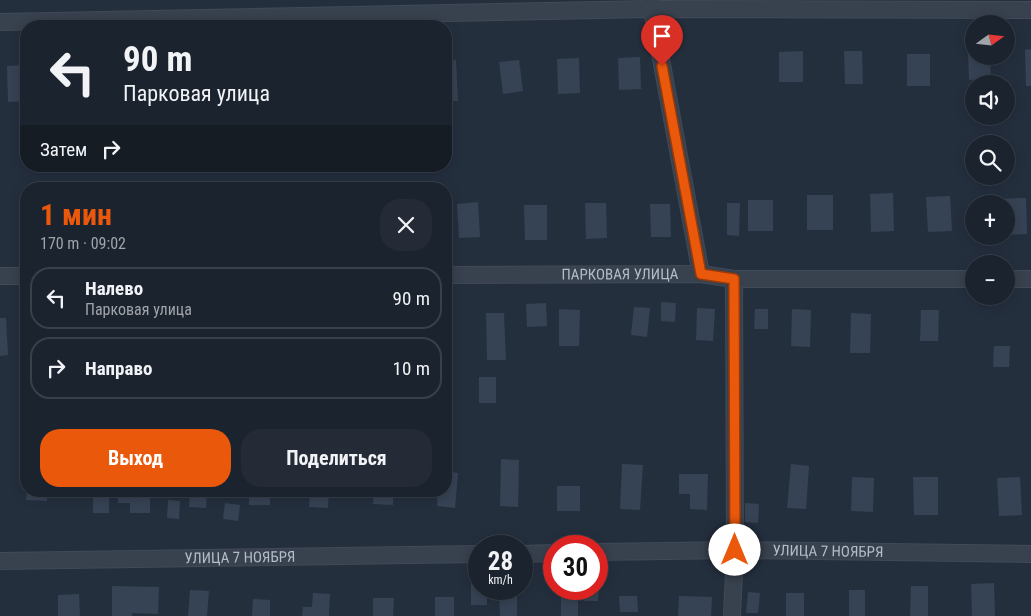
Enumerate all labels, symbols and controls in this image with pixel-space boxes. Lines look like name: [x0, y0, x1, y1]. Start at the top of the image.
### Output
pin: [641, 15, 683, 66]
north arrow: [965, 15, 1015, 65]
map controls: [965, 15, 1015, 305]
icon: arrive: [648, 22, 676, 50]
text: 90 m: [123, 39, 192, 80]
icon: left: [40, 40, 105, 105]
button: sound: [965, 75, 1015, 125]
text: Парковая улица: [123, 81, 270, 106]
icon: right: [97, 135, 125, 163]
button: search: [965, 135, 1015, 185]
text: Затем: [40, 138, 87, 161]
button: +: [965, 195, 1015, 245]
text: 1 мин: [40, 197, 112, 232]
button: close: [380, 199, 432, 251]
text: 170 m · 09:02: [40, 234, 126, 253]
button: −: [965, 255, 1015, 305]
street label: ПАРКОВАЯ УЛИЦА: [561, 265, 679, 284]
text: Налево: [85, 277, 143, 300]
icon: left: [42, 284, 70, 312]
text: 90 m: [393, 287, 430, 310]
text: Парковая улица: [85, 300, 192, 319]
icon: right: [42, 354, 70, 382]
text: Направо: [85, 357, 152, 380]
text: 10 m: [393, 357, 430, 380]
button: Выход: [40, 429, 231, 487]
button: Поделиться: [241, 429, 432, 487]
position arrow: [708, 523, 760, 575]
speed limit sign: 30: [543, 535, 608, 600]
street label: УЛИЦА 7 НОЯБРЯ: [772, 542, 884, 561]
text: 28: [488, 547, 513, 576]
street label: УЛИЦА 7 НОЯБРЯ: [184, 548, 296, 567]
text: km/h: [488, 573, 513, 587]

